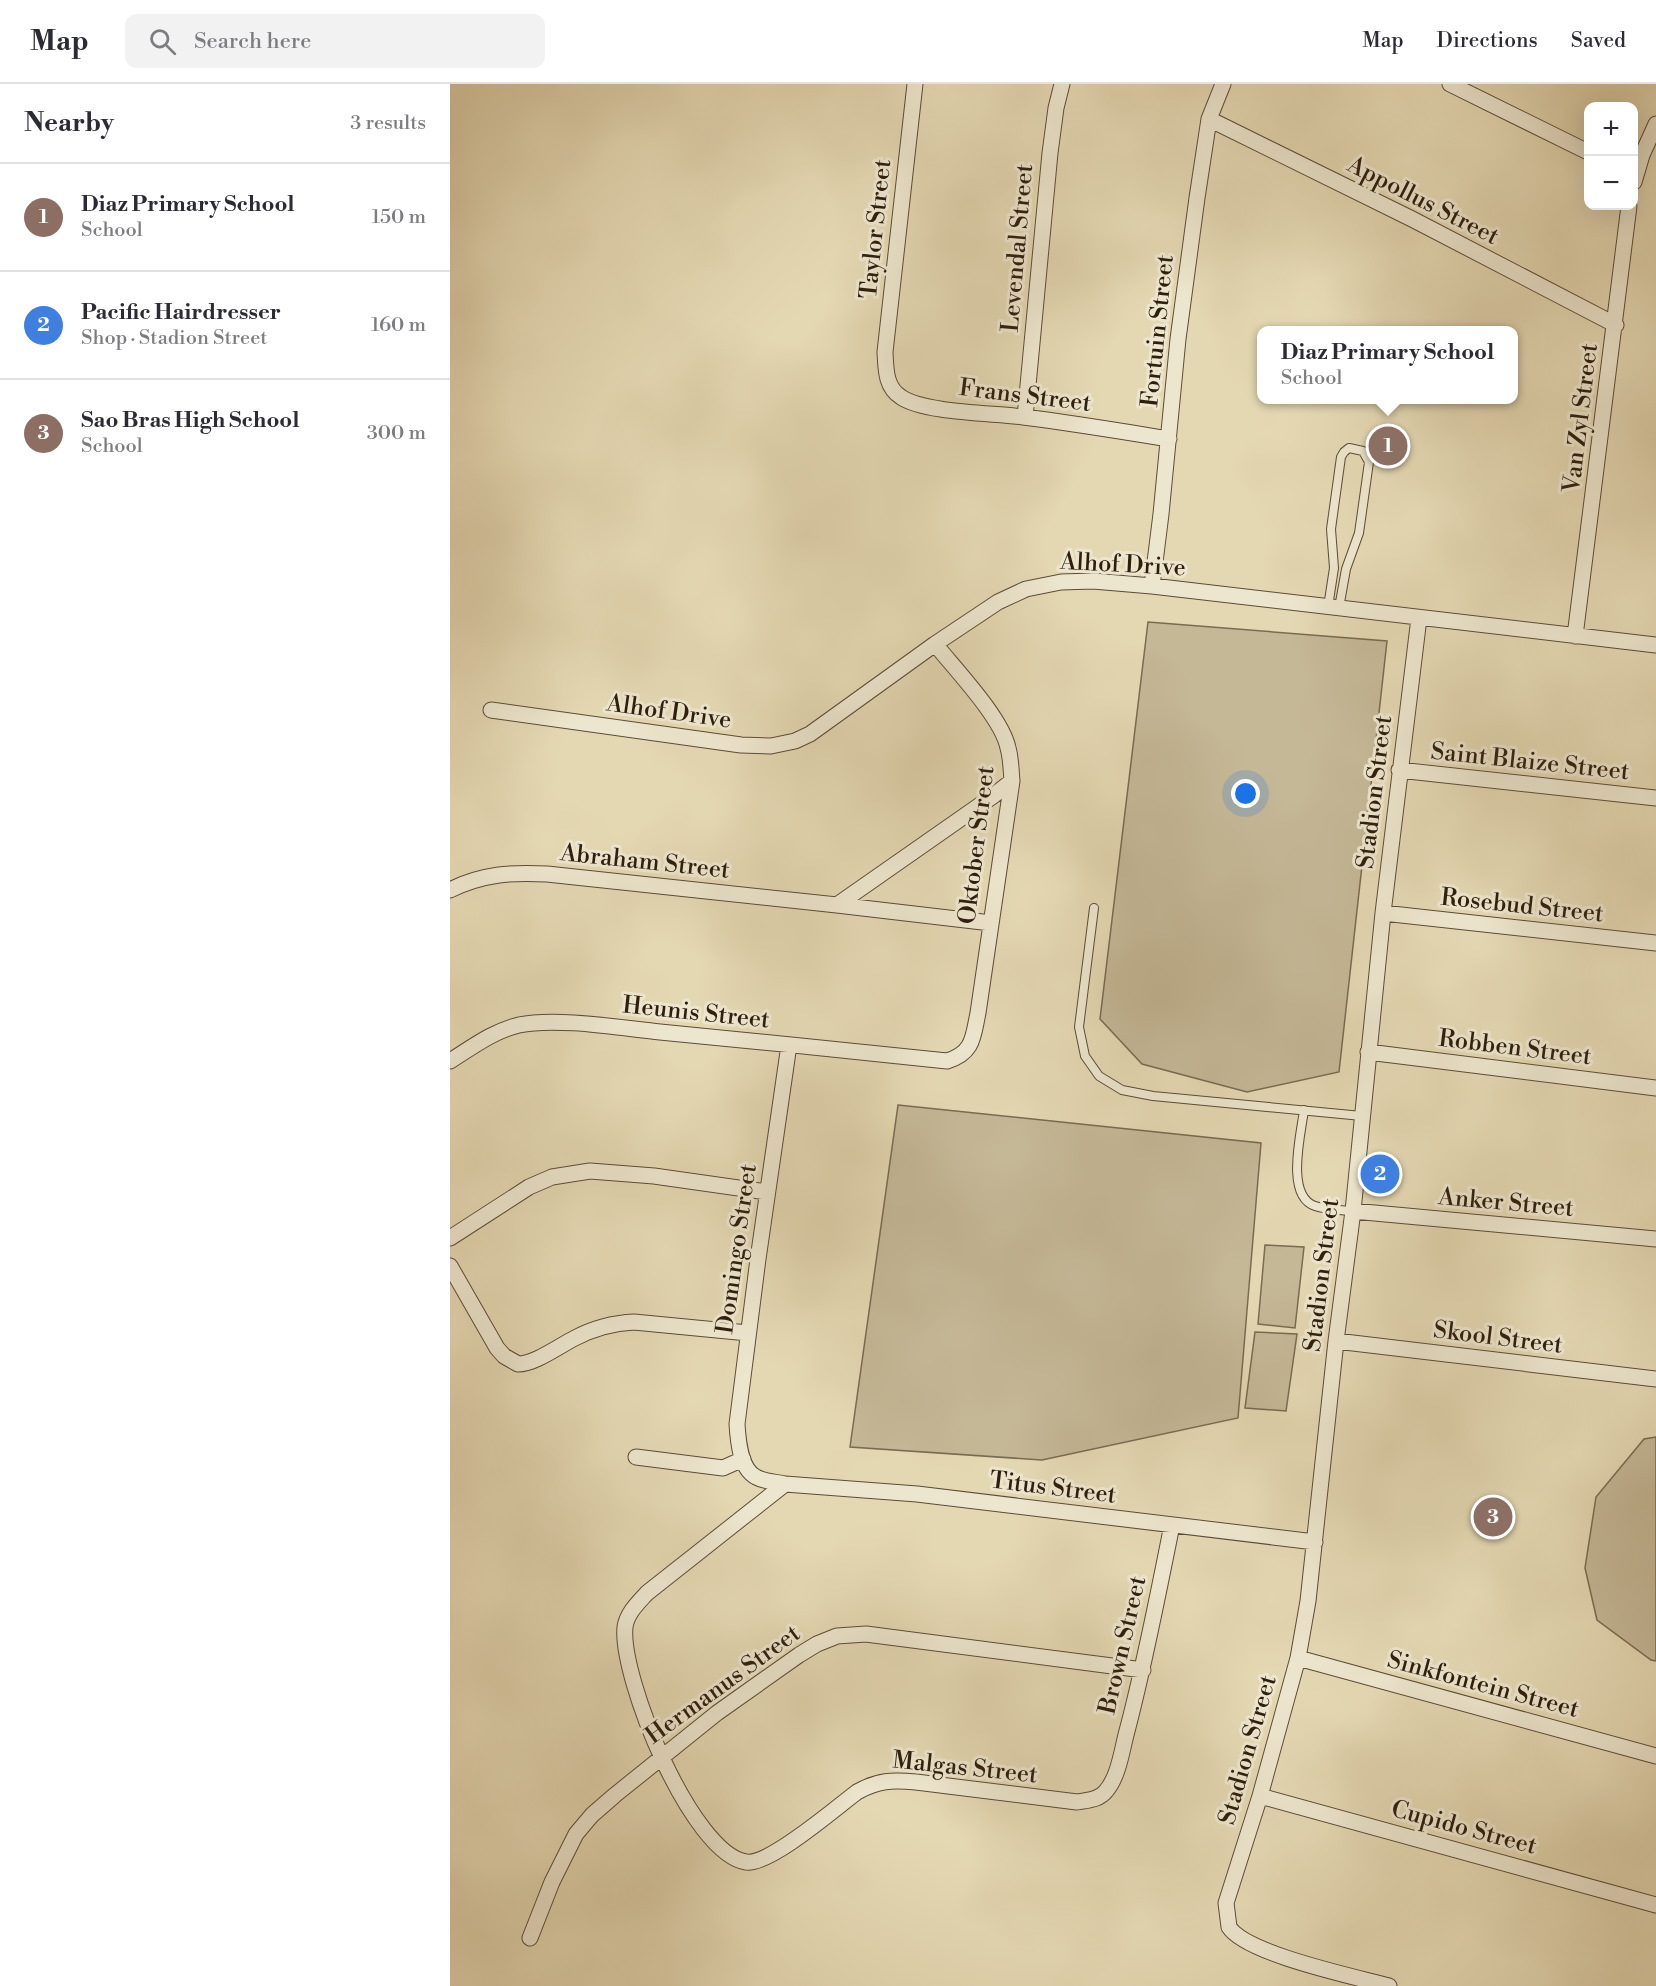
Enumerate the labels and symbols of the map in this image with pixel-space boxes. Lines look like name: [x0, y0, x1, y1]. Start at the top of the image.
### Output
street label: Appollus Street: [1341, 149, 1504, 252]
street label: Taylor Street: [854, 157, 898, 300]
street label: Levendal Street: [996, 162, 1040, 333]
street label: Fortuin Street: [1135, 253, 1181, 409]
street label: Van Zyl Street: [1557, 341, 1605, 495]
street label: Frans Street: [957, 373, 1093, 419]
pin: 1: [1368, 424, 1408, 469]
street label: Alhof Drive: [1058, 547, 1187, 583]
street label: Alhof Drive: [604, 688, 733, 736]
street label: Stadion Street: [1351, 713, 1399, 870]
street label: Saint Blaize Street: [1429, 737, 1631, 787]
street label: Oktober Street: [952, 764, 1002, 926]
your location: [1231, 779, 1260, 808]
street label: Abraham Street: [558, 838, 731, 886]
street label: Rosebud Street: [1439, 883, 1605, 930]
street label: Heunis Street: [621, 990, 772, 1036]
street label: Robben Street: [1437, 1024, 1594, 1072]
pin: 2: [1360, 1152, 1400, 1196]
street label: Domingo Street: [710, 1162, 764, 1336]
street label: Anker Street: [1436, 1182, 1575, 1224]
street label: Stadion Street: [1298, 1196, 1346, 1353]
street label: Skool Street: [1432, 1315, 1565, 1361]
street label: Titus Street: [988, 1465, 1118, 1511]
pin: 3: [1474, 1494, 1512, 1540]
street label: Brown Street: [1092, 1572, 1154, 1718]
street label: Hermanus Street: [640, 1618, 807, 1751]
street label: Sinkfontein Street: [1384, 1645, 1583, 1725]
street label: Stadion Street: [1212, 1671, 1284, 1828]
street label: Malgas Street: [891, 1745, 1040, 1791]
street label: Cupido Street: [1388, 1794, 1540, 1862]

